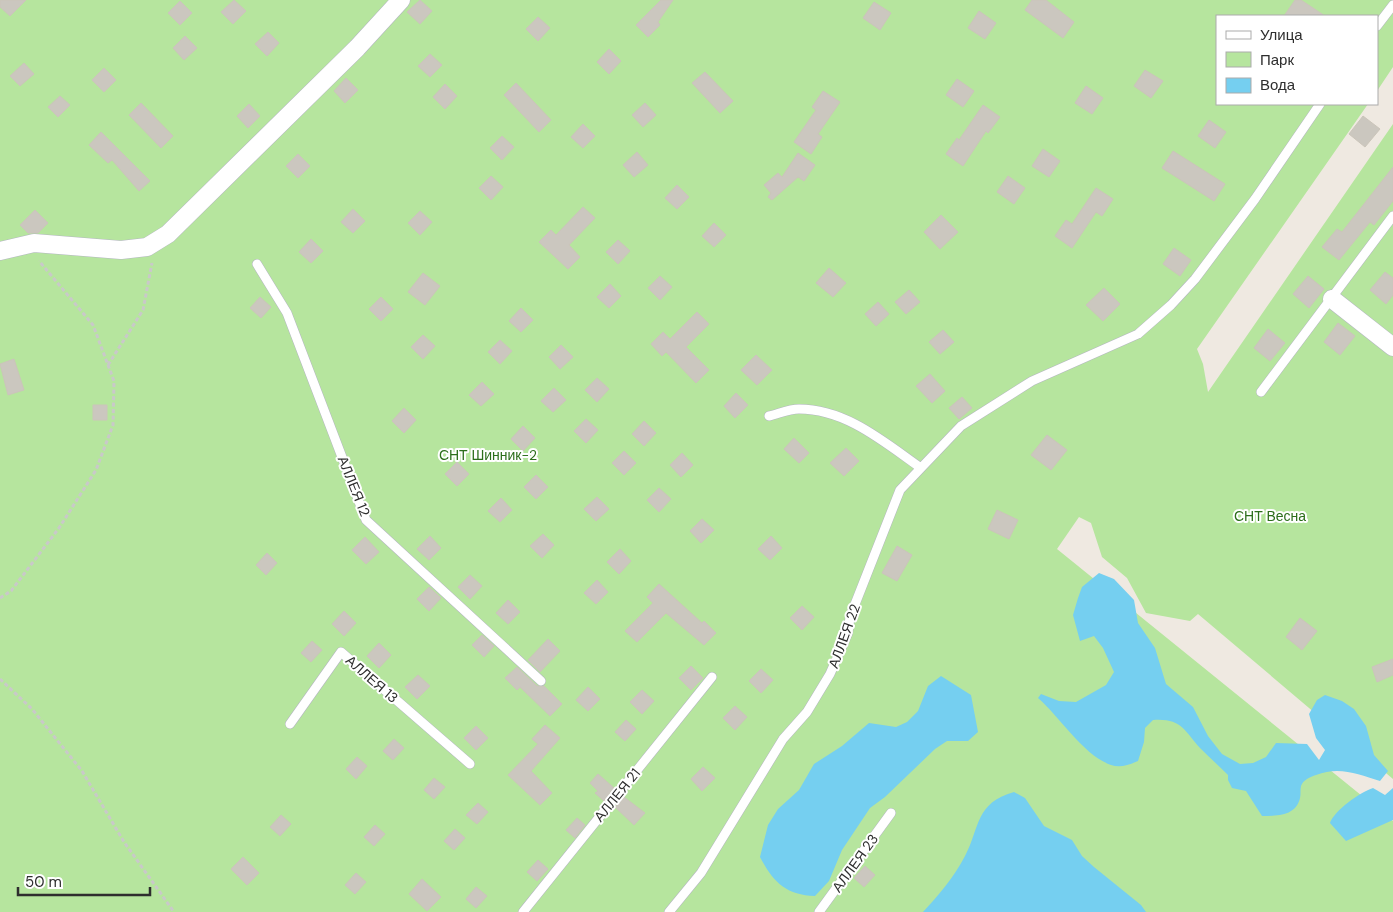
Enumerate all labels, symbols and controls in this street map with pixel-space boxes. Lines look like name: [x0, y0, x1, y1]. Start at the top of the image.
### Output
legend: [1216, 15, 1378, 105]
text: Улица: [1260, 25, 1303, 45]
text: Парк: [1260, 50, 1294, 70]
text: Вода: [1260, 75, 1296, 95]
park label: СНТ Шинник-2: [439, 446, 537, 464]
street label: АЛЛЕЯ 12: [334, 453, 374, 519]
park label: СНТ Весна: [1234, 507, 1306, 525]
street label: АЛЛЕЯ 22: [824, 601, 864, 671]
street label: АЛЛЕЯ 13: [342, 651, 402, 707]
street label: АЛЛЕЯ 21: [590, 765, 644, 825]
street label: АЛЛЕЯ 23: [828, 830, 882, 896]
scale bar: [18, 864, 150, 896]
text: 50 m: [25, 872, 62, 892]

